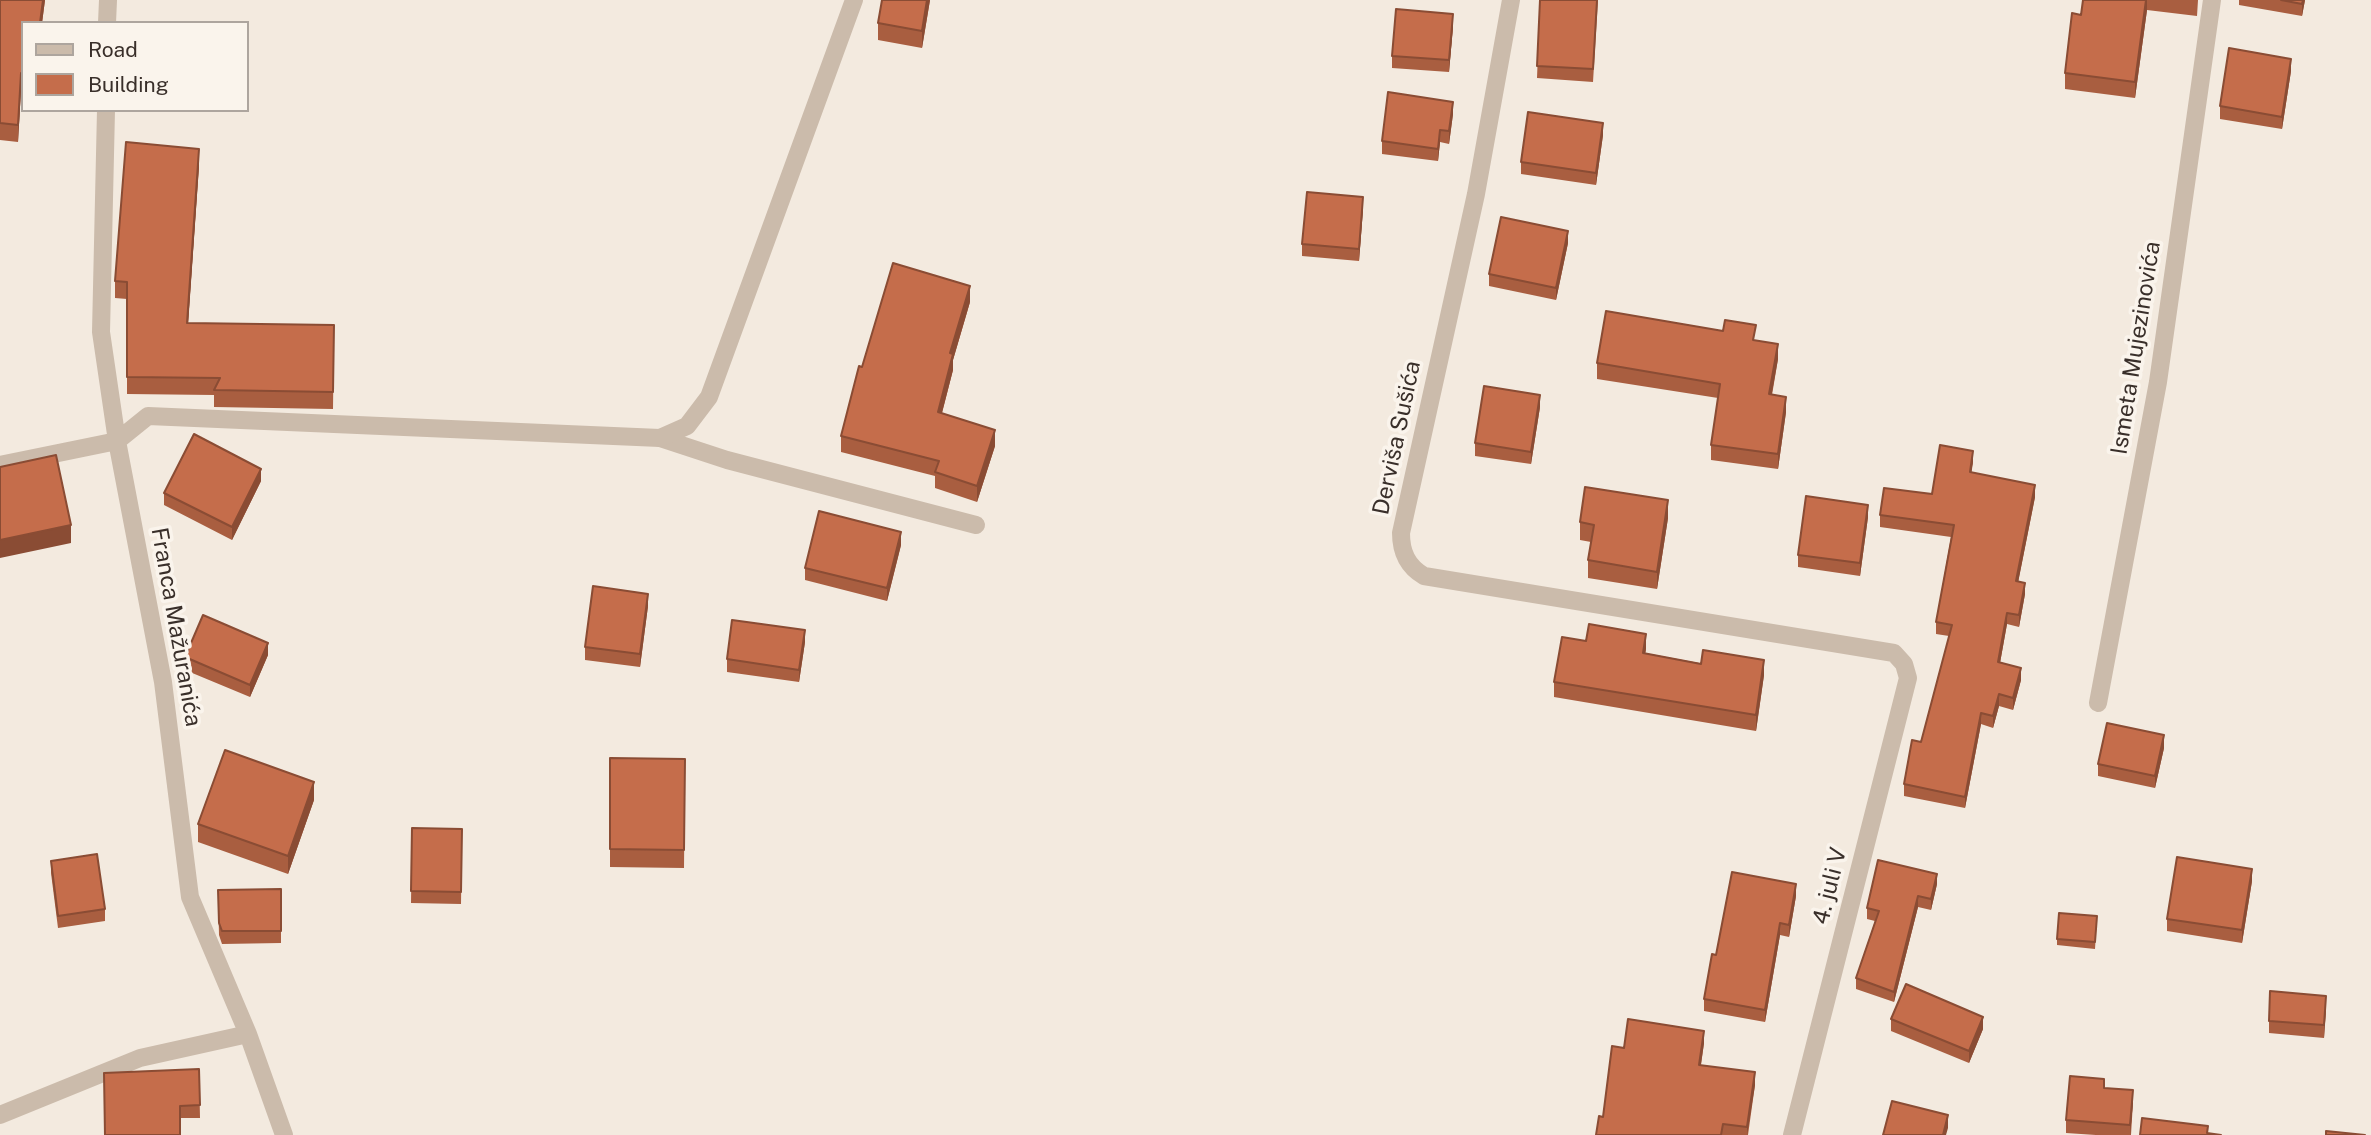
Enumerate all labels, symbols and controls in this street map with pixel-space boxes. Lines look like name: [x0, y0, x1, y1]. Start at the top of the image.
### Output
legend: [21, 21, 248, 112]
text: Road: [88, 37, 138, 62]
text: Building: [88, 72, 169, 97]
street label: Ismeta Mujezinovića: [2106, 239, 2166, 457]
street label: Derviša Sušića: [1367, 358, 1427, 518]
street label: Franca Mažuranića: [145, 525, 207, 729]
street label: 4. juli V: [1807, 845, 1853, 927]

